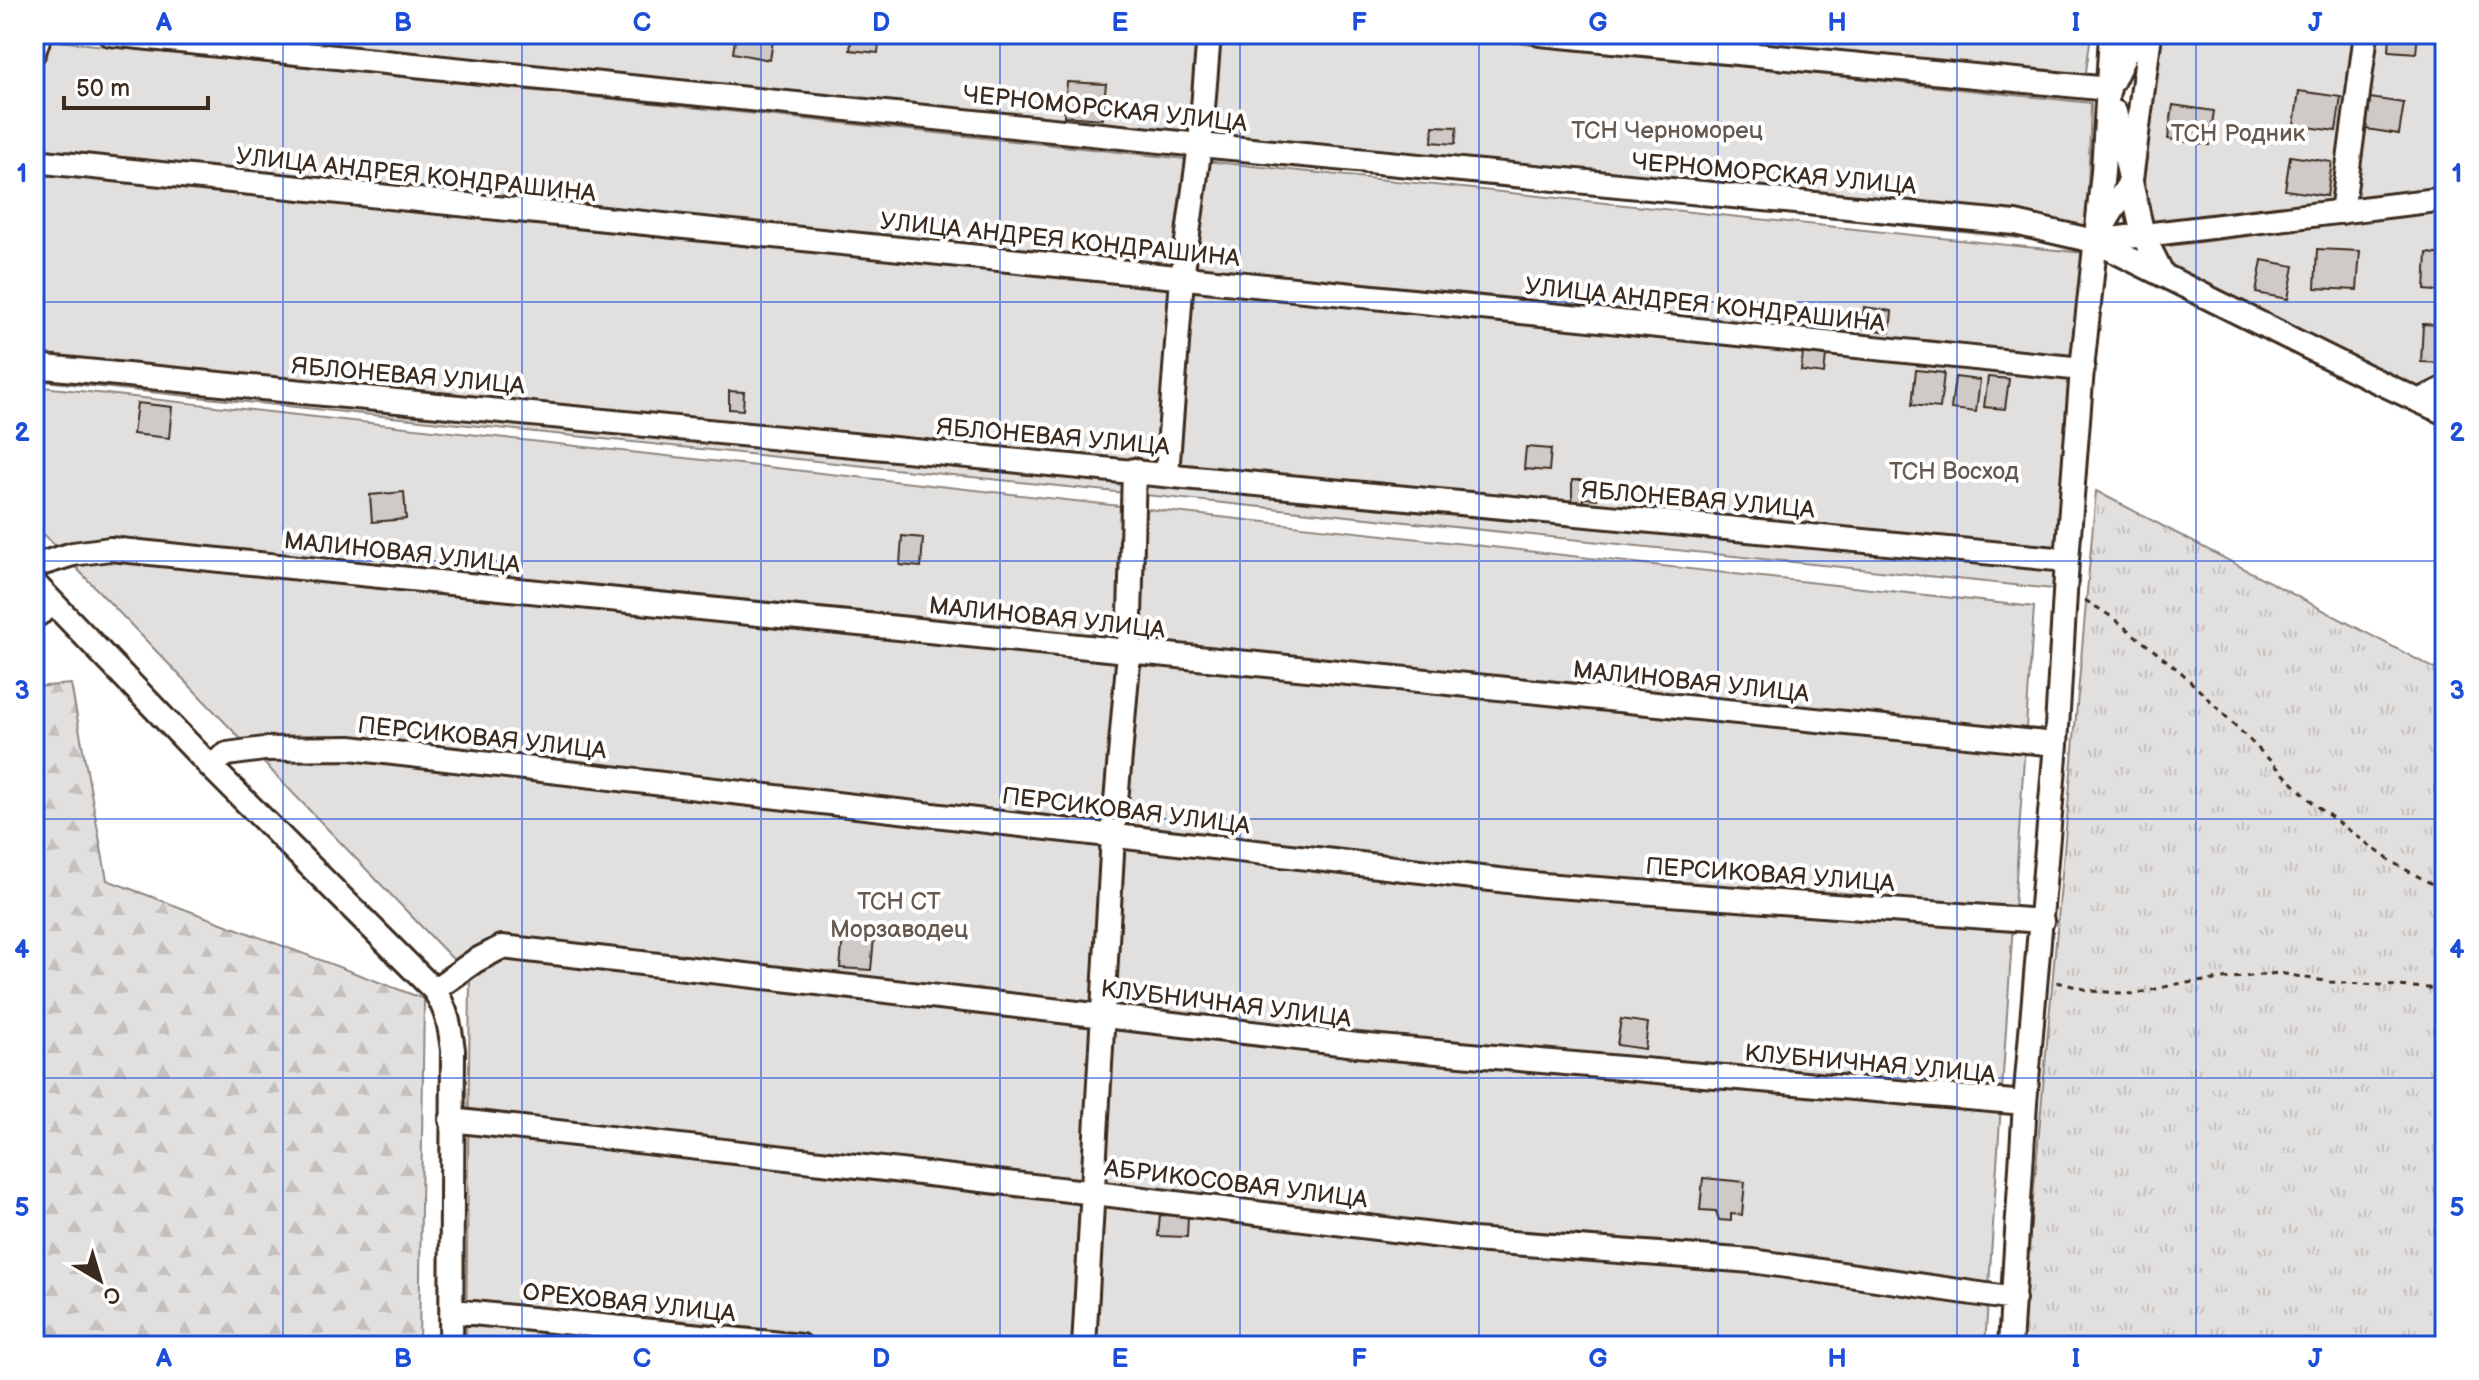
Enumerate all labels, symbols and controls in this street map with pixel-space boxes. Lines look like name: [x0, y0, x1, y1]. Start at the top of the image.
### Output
text: A: [155, 8, 172, 39]
text: B: [394, 8, 412, 39]
text: C: [633, 8, 651, 39]
text: D: [872, 8, 890, 39]
text: E: [1112, 8, 1129, 39]
text: F: [1351, 8, 1367, 39]
text: G: [1588, 8, 1608, 39]
text: H: [1827, 8, 1847, 39]
text: I: [2072, 8, 2080, 39]
text: J: [2308, 8, 2323, 39]
scale bar: [64, 60, 208, 110]
text: 50 m: [76, 74, 130, 103]
street label: ЧЕРНОМОРСКАЯ УЛИЦА: [962, 80, 1249, 138]
park label: ТСН Черноморец: [1571, 116, 1763, 145]
park label: ТСН Родник: [2171, 119, 2306, 148]
street label: УЛИЦА АНДРЕЯ КОНДРАШИНА: [235, 142, 598, 208]
street label: ЧЕРНОМОРСКАЯ УЛИЦА: [1631, 147, 1918, 201]
text: 1: [17, 159, 27, 190]
text: 1: [2452, 159, 2462, 190]
street label: УЛИЦА АНДРЕЯ КОНДРАШИНА: [879, 207, 1242, 273]
street label: УЛИЦА АНДРЕЯ КОНДРАШИНА: [1524, 272, 1887, 338]
street label: ЯБЛОНЕВАЯ УЛИЦА: [290, 351, 526, 401]
street label: ЯБЛОНЕВАЯ УЛИЦА: [935, 412, 1171, 462]
text: 2: [14, 418, 30, 449]
text: 2: [2449, 418, 2465, 449]
park label: ТСН Восход: [1889, 457, 2019, 486]
street label: ЯБЛОНЕВАЯ УЛИЦА: [1580, 475, 1816, 525]
street label: МАЛИНОВАЯ УЛИЦА: [282, 526, 522, 580]
street label: МАЛИНОВАЯ УЛИЦА: [927, 591, 1167, 645]
street label: МАЛИНОВАЯ УЛИЦА: [1571, 655, 1811, 709]
text: 3: [14, 676, 30, 707]
text: 3: [2449, 676, 2465, 707]
street label: ПЕРСИКОВАЯ УЛИЦА: [356, 711, 608, 766]
street label: ПЕРСИКОВАЯ УЛИЦА: [1000, 781, 1252, 841]
street label: ПЕРСИКОВАЯ УЛИЦА: [1644, 852, 1896, 898]
park label: ТСН СТ Морзаводец: [830, 887, 968, 944]
text: 4: [14, 935, 30, 966]
text: 4: [2449, 935, 2465, 966]
street label: КЛУБНИЧНАЯ УЛИЦА: [1099, 974, 1353, 1034]
street label: КЛУБНИЧНАЯ УЛИЦА: [1743, 1039, 1997, 1089]
street label: АБРИКОСОВАЯ УЛИЦА: [1102, 1153, 1370, 1215]
text: 5: [14, 1193, 30, 1224]
text: 5: [2449, 1193, 2465, 1224]
north arrow: [60, 1240, 140, 1320]
street label: ОРЕХОВАЯ УЛИЦА: [521, 1277, 737, 1329]
text: С: [97, 1279, 126, 1310]
text: A: [155, 1344, 172, 1375]
text: B: [394, 1344, 412, 1375]
text: C: [633, 1344, 651, 1375]
text: D: [872, 1344, 890, 1375]
text: E: [1112, 1344, 1129, 1375]
text: F: [1351, 1344, 1367, 1375]
text: G: [1588, 1344, 1608, 1375]
text: H: [1827, 1344, 1847, 1375]
text: I: [2072, 1344, 2080, 1375]
text: J: [2308, 1344, 2323, 1375]

